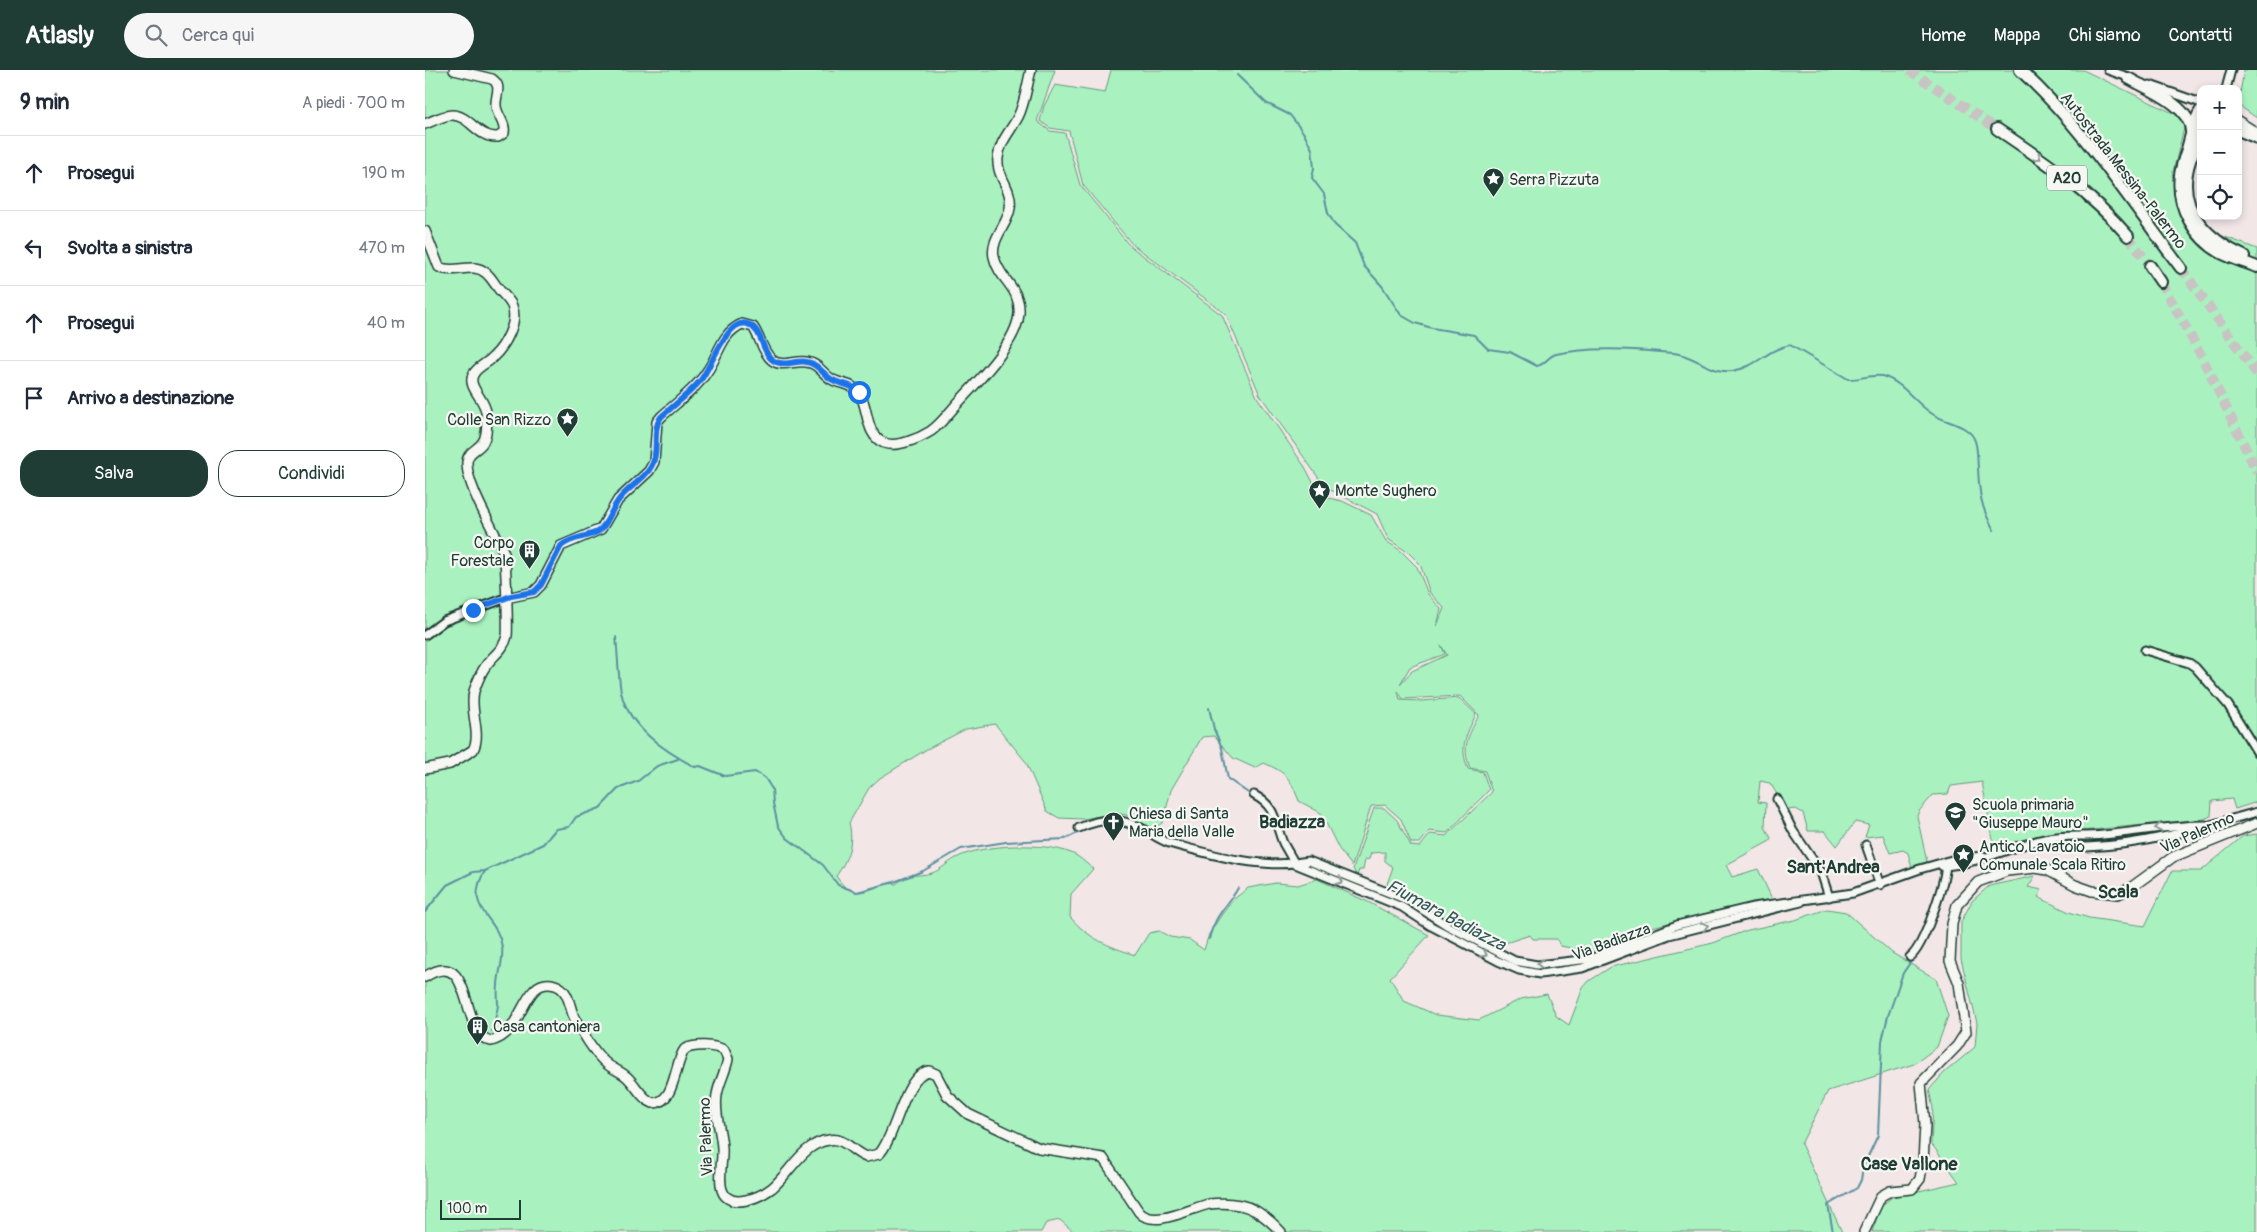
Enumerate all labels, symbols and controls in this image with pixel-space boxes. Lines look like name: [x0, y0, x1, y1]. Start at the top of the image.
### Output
search box: [124, 13, 474, 58]
text: Atlasly: [25, 21, 94, 50]
icon: search: [142, 21, 170, 49]
text: Cerca qui: [182, 23, 254, 47]
text: Home: [1920, 24, 1966, 47]
text: Mappa: [1994, 24, 2040, 47]
text: Chi siamo: [2068, 24, 2141, 47]
text: Contatti: [2169, 24, 2232, 47]
map controls: [2197, 85, 2242, 220]
button: +: [2197, 85, 2242, 130]
street label: Autostrada Messina-Palermo: [2056, 88, 2191, 253]
text: 9 min: [20, 89, 69, 116]
text: A piedi · 700 m: [302, 93, 405, 113]
button: −: [2197, 130, 2242, 175]
one-way arrow: [2032, 151, 2042, 160]
icon: ahead: [20, 159, 48, 187]
text: Prosegui: [67, 161, 134, 185]
text: 190 m: [362, 163, 405, 183]
road number: A20: [2047, 166, 2087, 190]
place icon: Serra Pizzuta: [1481, 167, 1505, 198]
place label: Serra Pizzuta: [1509, 170, 1599, 190]
button: locate: [2197, 175, 2242, 220]
icon: left: [20, 234, 48, 262]
text: Svolta a sinistra: [67, 236, 193, 260]
text: 470 m: [359, 238, 405, 258]
icon: ahead: [20, 309, 48, 337]
text: Prosegui: [67, 311, 134, 335]
text: 40 m: [367, 313, 405, 333]
route start: [848, 381, 871, 404]
icon: arrive: [20, 384, 48, 412]
text: Arrivo a destinazione: [67, 386, 234, 410]
place icon: Colle San Rizzo: [555, 407, 579, 438]
place label: Colle San Rizzo: [447, 410, 551, 430]
button: Salva: [20, 450, 208, 497]
button: Condividi: [218, 450, 405, 497]
place icon: Monte Sughero: [1307, 478, 1331, 509]
place label: Monte Sughero: [1335, 481, 1437, 501]
place label: Corpo Forestale: [451, 533, 514, 571]
building icon: Corpo Forestale: [518, 539, 542, 570]
route end: [462, 599, 485, 622]
place label: Scuola primaria "Giuseppe Mauro": [1972, 795, 2089, 833]
school or university icon: Scuola primaria "Giuseppe Mauro": [1944, 801, 1968, 832]
place label: Chiesa di Santa Maria della Valle: [1129, 804, 1234, 842]
street label: Via Palermo: [2157, 808, 2238, 858]
church icon: Chiesa di Santa Maria della Valle: [1101, 810, 1125, 841]
district label: Badiazza: [1259, 811, 1326, 834]
one-way arrow: [2154, 822, 2162, 833]
place label: Antico Lavatoio Comunale Scala Ritiro: [1979, 837, 2126, 875]
place icon: Antico Lavatoio Comunale Scala Ritiro: [1951, 843, 1975, 874]
district label: Sant'Andrea: [1786, 856, 1880, 879]
water label: Fiumara Badiazza: [1382, 874, 1511, 957]
one-way arrow: [1335, 875, 1344, 885]
district label: Scala: [2098, 881, 2139, 904]
street label: Via Badiazza: [1569, 919, 1653, 965]
one-way arrow: [1701, 921, 1710, 932]
one-way arrow: [1479, 948, 1488, 958]
one-way arrow: [1536, 959, 1544, 969]
building icon: Casa cantoniera: [465, 1014, 489, 1045]
place label: Casa cantoniera: [493, 1017, 600, 1037]
street label: Via Palermo: [695, 1097, 717, 1177]
district label: Case Vallone: [1861, 1153, 1958, 1176]
scale bar: [440, 1197, 521, 1220]
text: 100 m: [447, 1200, 487, 1217]

